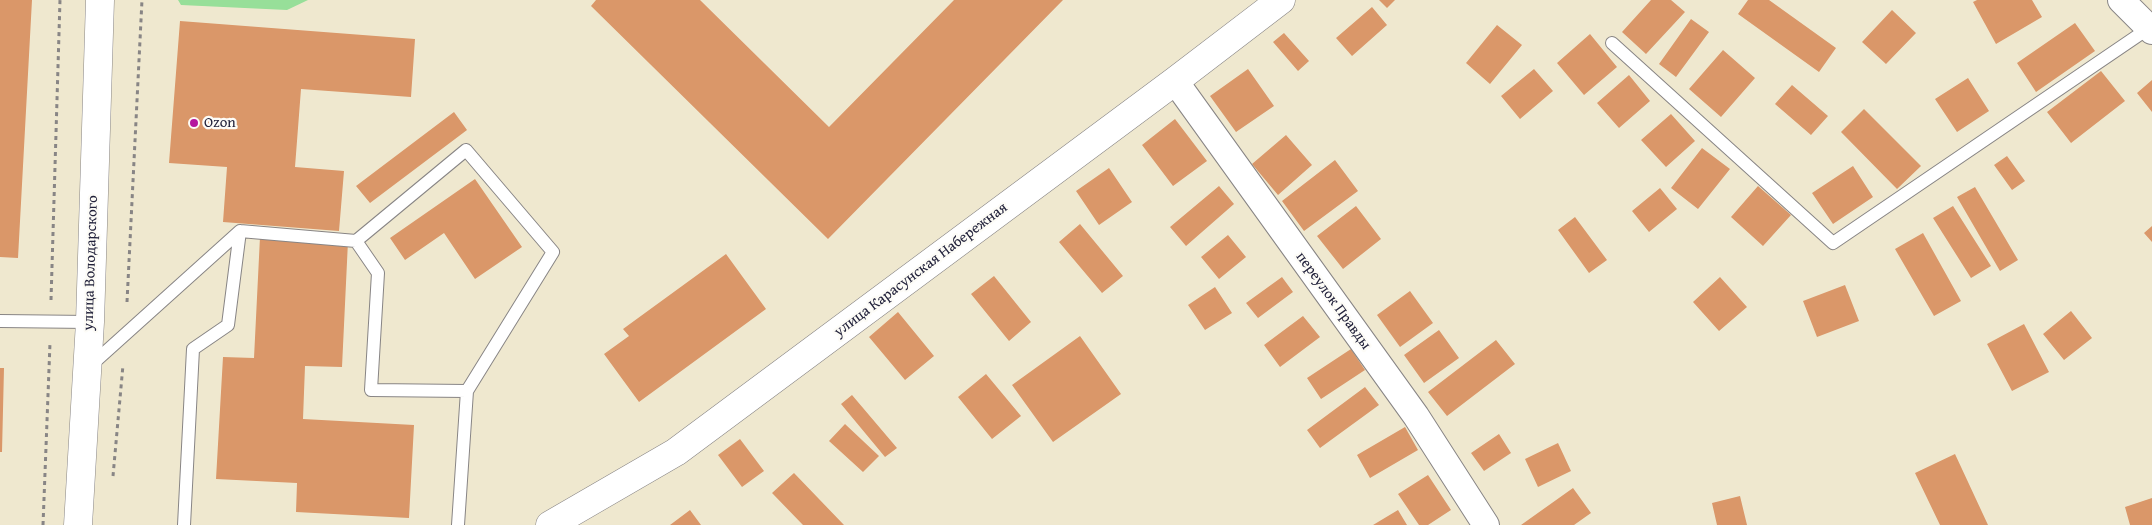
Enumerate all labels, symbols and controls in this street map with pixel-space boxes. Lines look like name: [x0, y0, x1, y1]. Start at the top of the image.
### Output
place label: Ozon: [204, 114, 236, 132]
marker: Ozon: [188, 117, 200, 129]
street label: улица Володарского: [80, 195, 102, 331]
street label: улица Карасунская Набережная: [831, 199, 1011, 341]
street label: переулок Правды: [1292, 249, 1374, 353]

